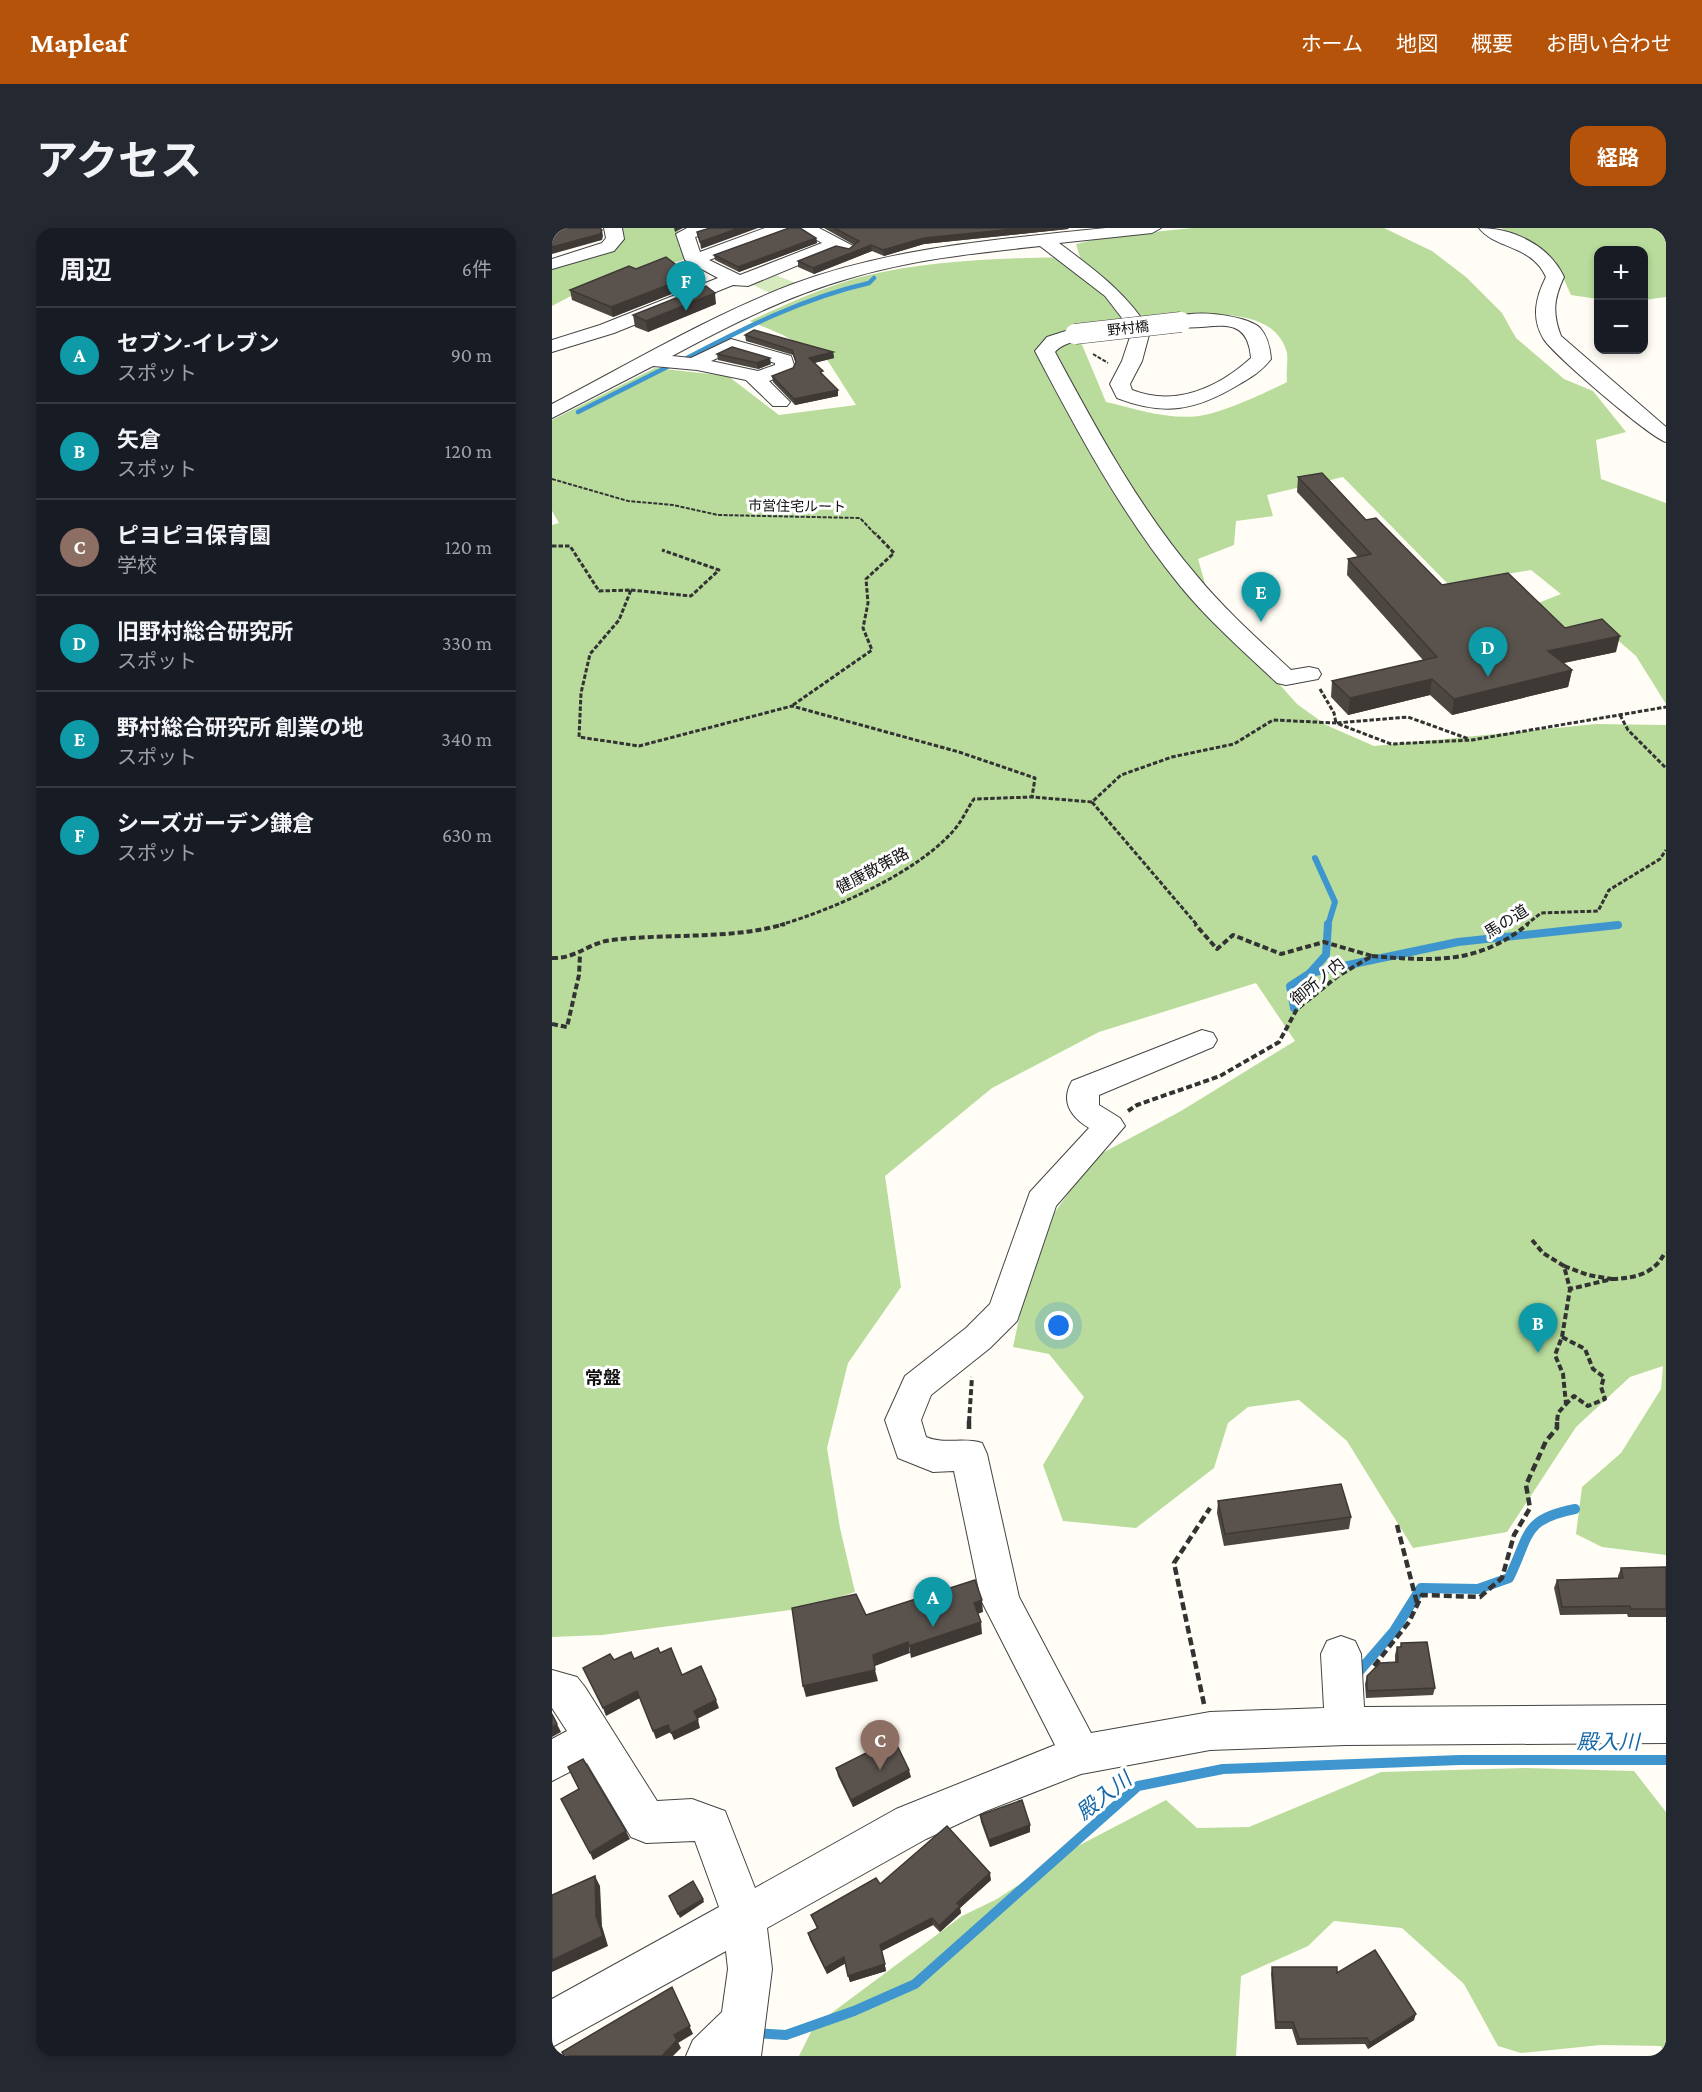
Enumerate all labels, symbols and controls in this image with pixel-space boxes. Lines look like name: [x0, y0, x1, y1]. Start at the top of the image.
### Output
text: Mapleaf: [30, 27, 127, 58]
text: ホーム: [1301, 32, 1363, 56]
text: 地図: [1396, 32, 1438, 56]
text: 概要: [1471, 32, 1513, 56]
text: お問い合わせ: [1546, 32, 1672, 56]
button: 経路: [1570, 126, 1666, 186]
text: アクセス: [36, 137, 202, 184]
map controls: [1594, 246, 1648, 354]
button: +: [1594, 246, 1648, 300]
text: 周辺: [60, 256, 112, 285]
text: 6件: [462, 258, 492, 280]
pin: F: [666, 262, 706, 311]
button: −: [1594, 300, 1648, 354]
street label: 野村橋: [1106, 318, 1150, 338]
text: セブン-イレブン: [117, 331, 279, 356]
text: A: [74, 344, 85, 366]
text: 90 m: [451, 344, 492, 366]
text: スポット: [117, 362, 197, 384]
text: 矢倉: [117, 427, 161, 452]
text: B: [74, 440, 85, 462]
text: 120 m: [445, 440, 492, 462]
text: スポット: [117, 458, 197, 480]
street label: 市営住宅ルート: [748, 497, 846, 515]
text: ピヨピヨ保育園: [117, 523, 271, 548]
text: C: [73, 536, 86, 558]
text: 120 m: [445, 536, 492, 558]
text: 学校: [117, 554, 157, 576]
pin: E: [1242, 572, 1280, 622]
text: 旧野村総合研究所: [117, 619, 293, 644]
pin: D: [1468, 628, 1508, 677]
text: D: [73, 632, 86, 654]
text: 330 m: [442, 632, 492, 654]
text: スポット: [117, 650, 197, 672]
text: 野村総合研究所 創業の地: [117, 715, 363, 740]
text: E: [74, 728, 85, 750]
text: 340 m: [441, 728, 492, 750]
text: スポット: [117, 746, 197, 768]
text: シーズガーデン鎌倉: [117, 811, 314, 836]
text: F: [74, 824, 85, 846]
text: 630 m: [442, 824, 492, 846]
text: スポット: [117, 842, 197, 864]
street label: 健康散策路: [833, 844, 912, 897]
street label: 馬の道: [1481, 901, 1531, 941]
street label: 御所ノ内: [1287, 955, 1348, 1008]
pin: B: [1518, 1304, 1558, 1353]
your location: [1044, 1311, 1073, 1340]
district label: 常盤: [585, 1368, 621, 1388]
pin: A: [914, 1578, 952, 1627]
pin: C: [860, 1720, 900, 1770]
water label: 殿入川: [1577, 1730, 1641, 1754]
water label: 殿入川: [1072, 1766, 1138, 1825]

